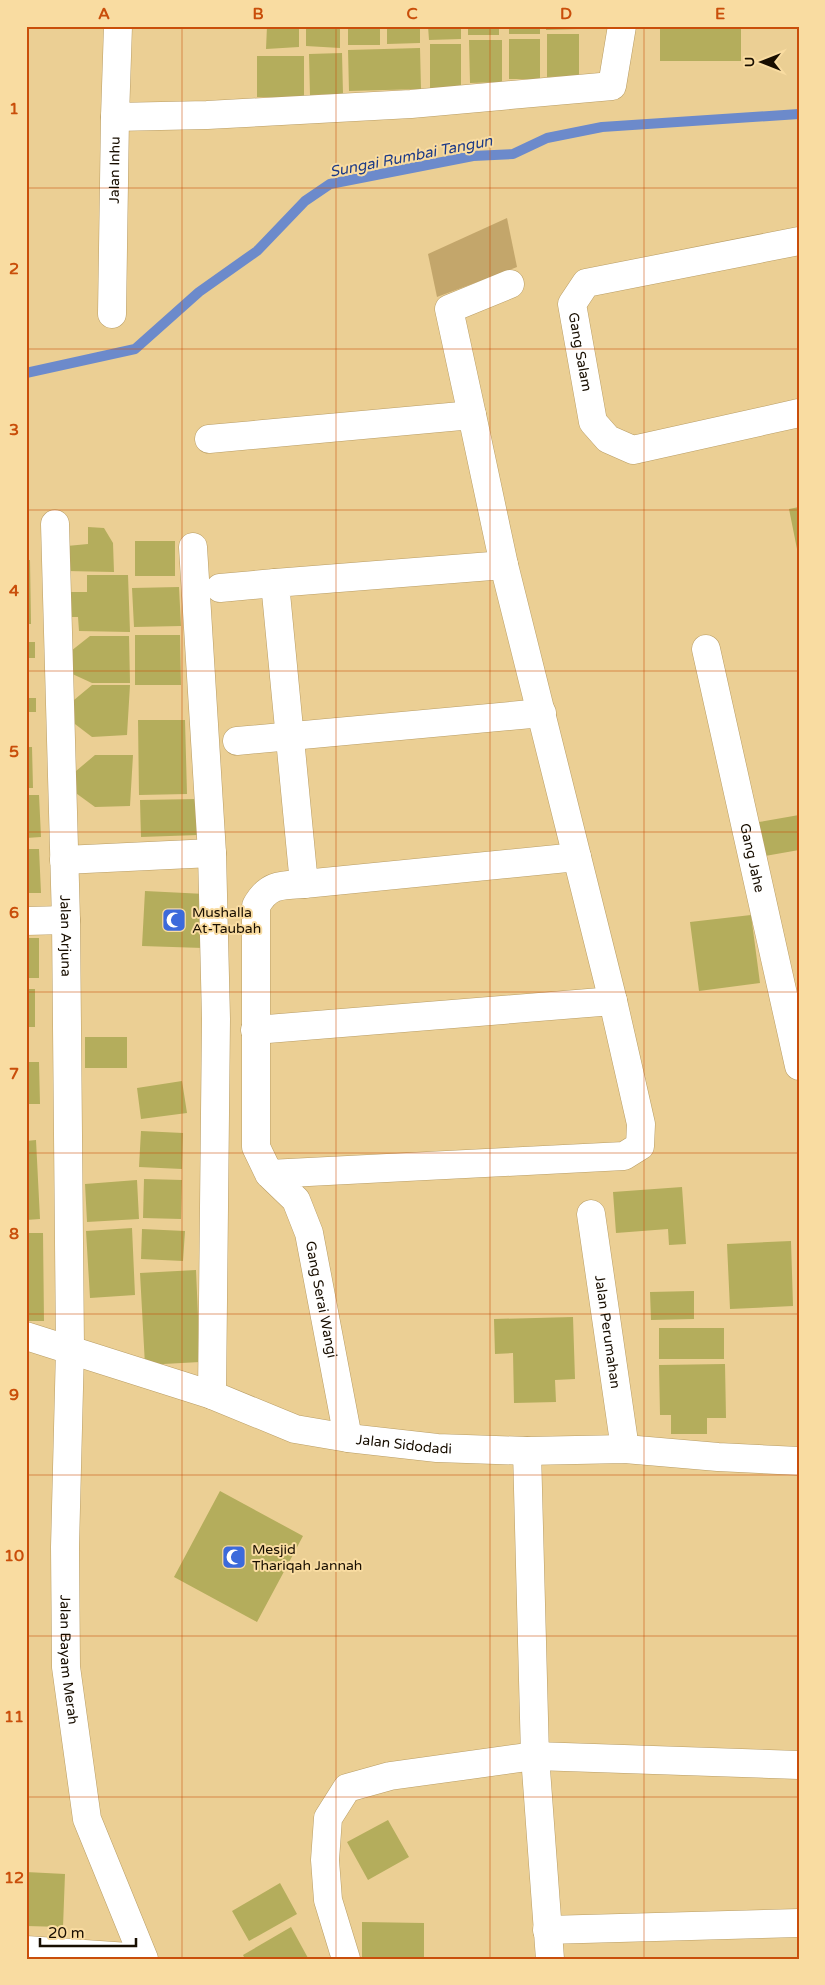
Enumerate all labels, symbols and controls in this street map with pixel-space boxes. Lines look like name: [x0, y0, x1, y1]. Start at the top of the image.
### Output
text: A: [98, 4, 110, 24]
text: B: [252, 4, 264, 24]
text: C: [406, 4, 418, 24]
text: D: [560, 4, 572, 24]
text: E: [715, 4, 725, 24]
north arrow: [738, 38, 788, 88]
text: U: [741, 57, 758, 67]
text: 1: [9, 99, 19, 119]
water label: Sungai Rumbai Tangun: [328, 131, 495, 181]
street label: Jalan Inhu: [106, 136, 124, 204]
text: 2: [9, 259, 19, 279]
street label: Gang Salam: [565, 311, 595, 393]
text: 3: [9, 420, 19, 440]
text: 4: [9, 581, 19, 601]
text: 5: [9, 742, 19, 762]
street label: Gang Jahe: [736, 822, 768, 894]
street label: Jalan Arjuna: [56, 895, 75, 977]
text: 6: [9, 903, 19, 923]
place label: Mushalla At-Taubah: [192, 904, 261, 937]
mosque icon: Mushalla At-Taubah: [161, 907, 187, 933]
text: 7: [9, 1064, 19, 1084]
text: 8: [9, 1224, 19, 1244]
street label: Gang Serai Wangi: [302, 1240, 341, 1359]
street label: Jalan Perumahan: [591, 1274, 624, 1390]
text: 9: [9, 1385, 19, 1405]
street label: Jalan Sidodadi: [355, 1431, 452, 1457]
place label: Mesjid Thariqah Jannah: [252, 1541, 362, 1574]
mosque icon: Mesjid Thariqah Jannah: [221, 1544, 247, 1570]
text: 10: [4, 1546, 24, 1566]
street label: Jalan Bayam Merah: [56, 1595, 82, 1726]
text: 11: [4, 1707, 24, 1727]
text: 12: [4, 1868, 24, 1888]
scale bar: [40, 1915, 136, 1947]
text: 20 m: [48, 1924, 85, 1942]

